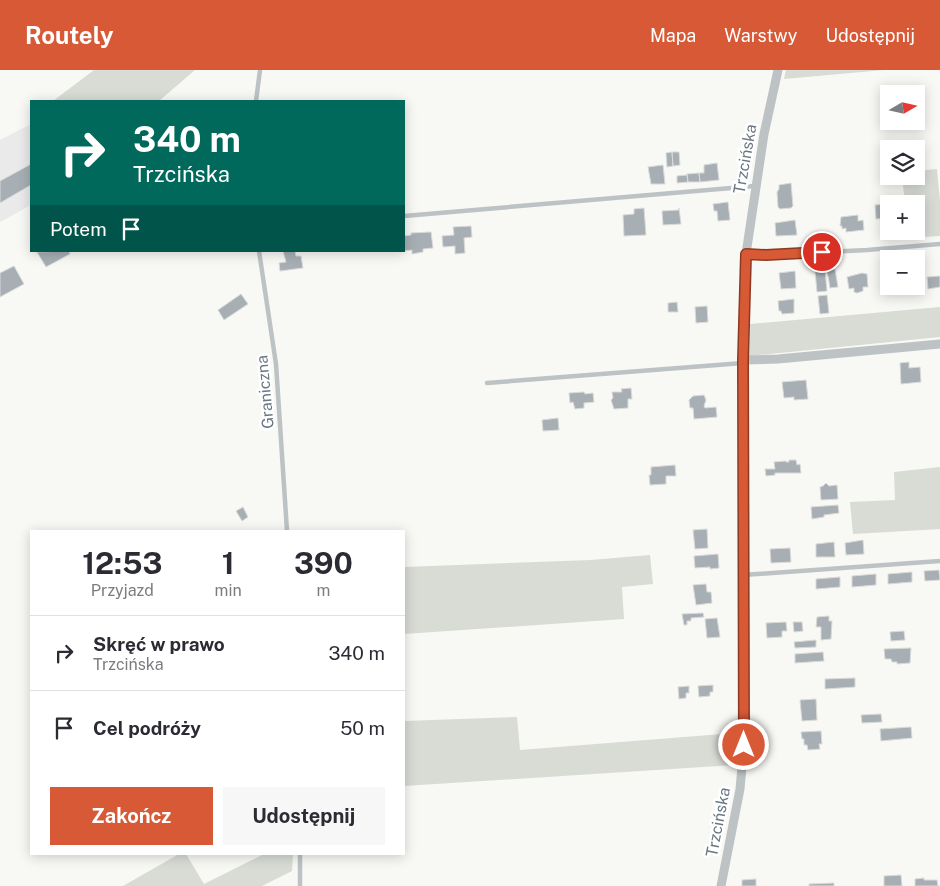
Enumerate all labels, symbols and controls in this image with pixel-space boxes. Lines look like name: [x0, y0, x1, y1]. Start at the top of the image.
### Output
text: Routely: [25, 21, 114, 49]
text: Mapa: [650, 25, 696, 46]
text: Warstwy: [724, 25, 797, 46]
text: Udostępnij: [825, 25, 915, 46]
north arrow: [880, 85, 925, 130]
map controls: [880, 85, 925, 295]
text: 340 m: [133, 119, 241, 160]
icon: right: [50, 120, 115, 185]
street label: Trzcińska: [730, 123, 760, 195]
button: layers: [880, 140, 925, 185]
text: Trzcińska: [133, 161, 230, 187]
button: +: [880, 195, 925, 240]
icon: arrive: [117, 215, 145, 243]
text: Potem: [50, 218, 107, 240]
pin: [801, 231, 843, 273]
icon: arrive: [808, 238, 836, 266]
button: −: [880, 250, 925, 295]
street label: Graniczna: [252, 354, 278, 430]
text: 12:53: [82, 545, 162, 581]
text: 1: [222, 545, 235, 581]
text: 390: [294, 545, 353, 581]
text: Przyjazd: [91, 581, 154, 600]
text: min: [215, 581, 242, 600]
text: m: [316, 581, 330, 600]
text: Skręć w prawo: [93, 633, 225, 655]
icon: right: [50, 639, 78, 667]
text: 340 m: [328, 642, 385, 664]
text: Trzcińska: [93, 655, 164, 674]
icon: arrive: [50, 714, 78, 742]
text: Cel podróży: [93, 717, 201, 739]
text: 50 m: [340, 717, 385, 739]
position arrow: [717, 718, 769, 770]
street label: Trzcińska: [702, 786, 734, 858]
button: Zakończ: [50, 787, 213, 845]
button: Udostępnij: [223, 787, 385, 845]

